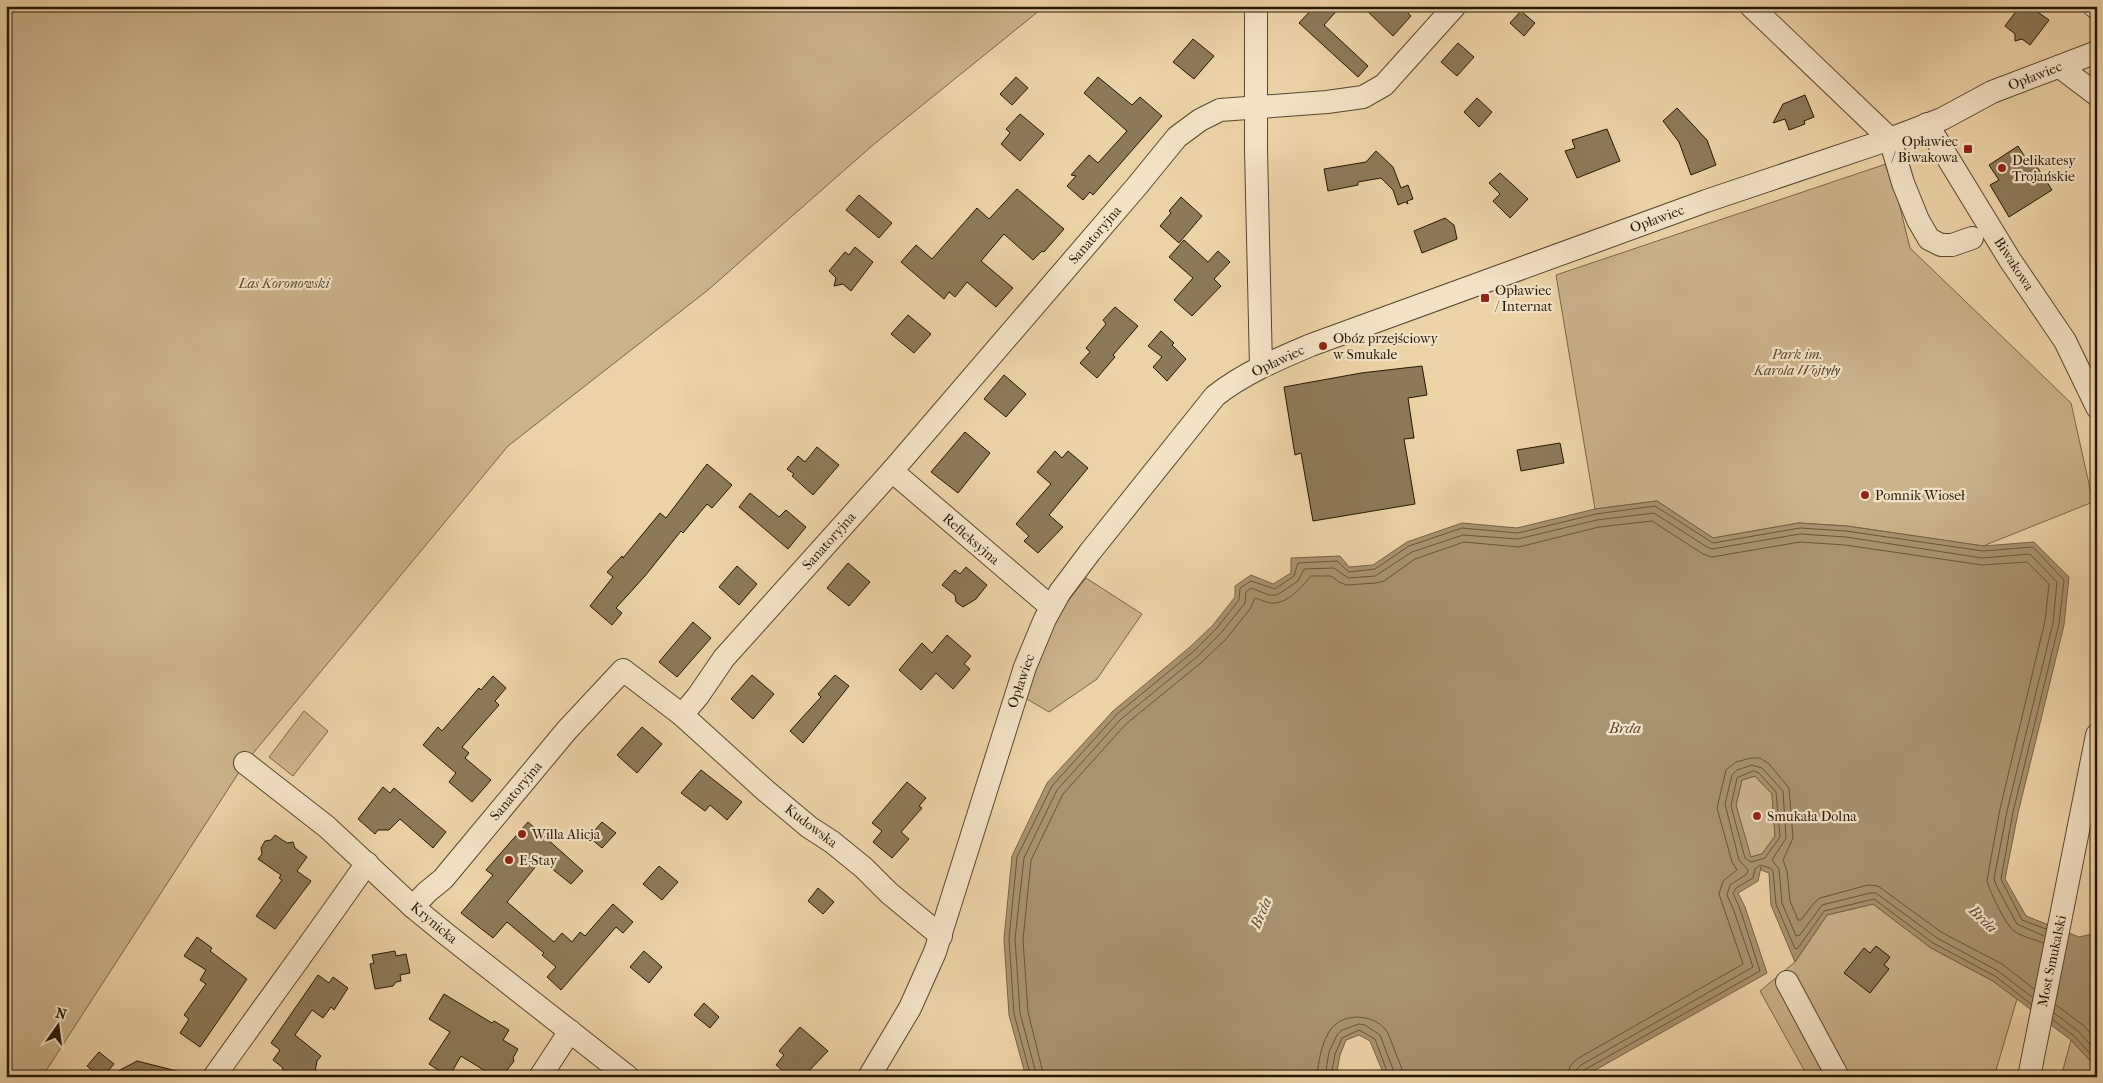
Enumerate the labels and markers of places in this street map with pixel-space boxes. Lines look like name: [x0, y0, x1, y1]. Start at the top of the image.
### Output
place label: Opławiec / Biwakowa: [1890, 133, 1959, 166]
marker: Opławiec / Biwakowa: [1962, 143, 1974, 155]
place label: Delikatesy Trojańskie: [2012, 152, 2076, 185]
marker: Delikatesy Trojańskie: [1996, 162, 2008, 174]
place label: Opławiec / Internat: [1494, 282, 1552, 315]
marker: Opławiec / Internat: [1479, 292, 1491, 304]
place label: Obóz przejściowy w Smukale: [1332, 330, 1438, 363]
marker: Obóz przejściowy w Smukale: [1317, 340, 1329, 352]
place label: Pomnik Wioseł: [1875, 487, 1965, 504]
marker: Pomnik Wioseł: [1859, 489, 1871, 501]
place label: Smukała Dolna: [1767, 808, 1857, 825]
marker: Smukała Dolna: [1751, 810, 1763, 822]
place label: Willa Alicja: [531, 826, 601, 843]
marker: Willa Alicja: [516, 828, 528, 840]
place label: E-Stay: [519, 852, 558, 869]
marker: E-Stay: [503, 854, 515, 866]

